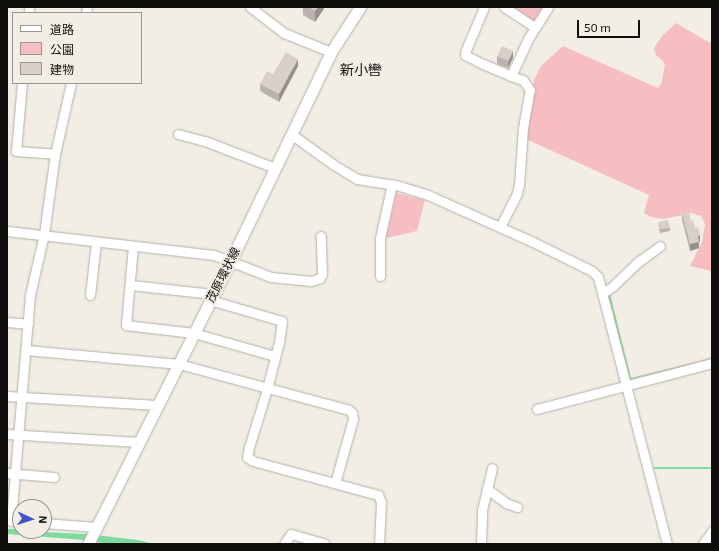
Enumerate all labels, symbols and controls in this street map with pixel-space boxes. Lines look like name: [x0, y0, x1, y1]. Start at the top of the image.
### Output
legend: [12, 12, 142, 84]
scale bar: [579, 12, 642, 38]
text: 50 m: [584, 20, 611, 34]
text: 道路: [50, 22, 74, 36]
text: 公園: [50, 42, 74, 56]
text: 建物: [50, 62, 74, 76]
district label: 新小轡: [340, 62, 382, 78]
street label: 茂原環状線: [203, 245, 243, 305]
north arrow: [12, 499, 52, 539]
text: N: [37, 515, 50, 524]

